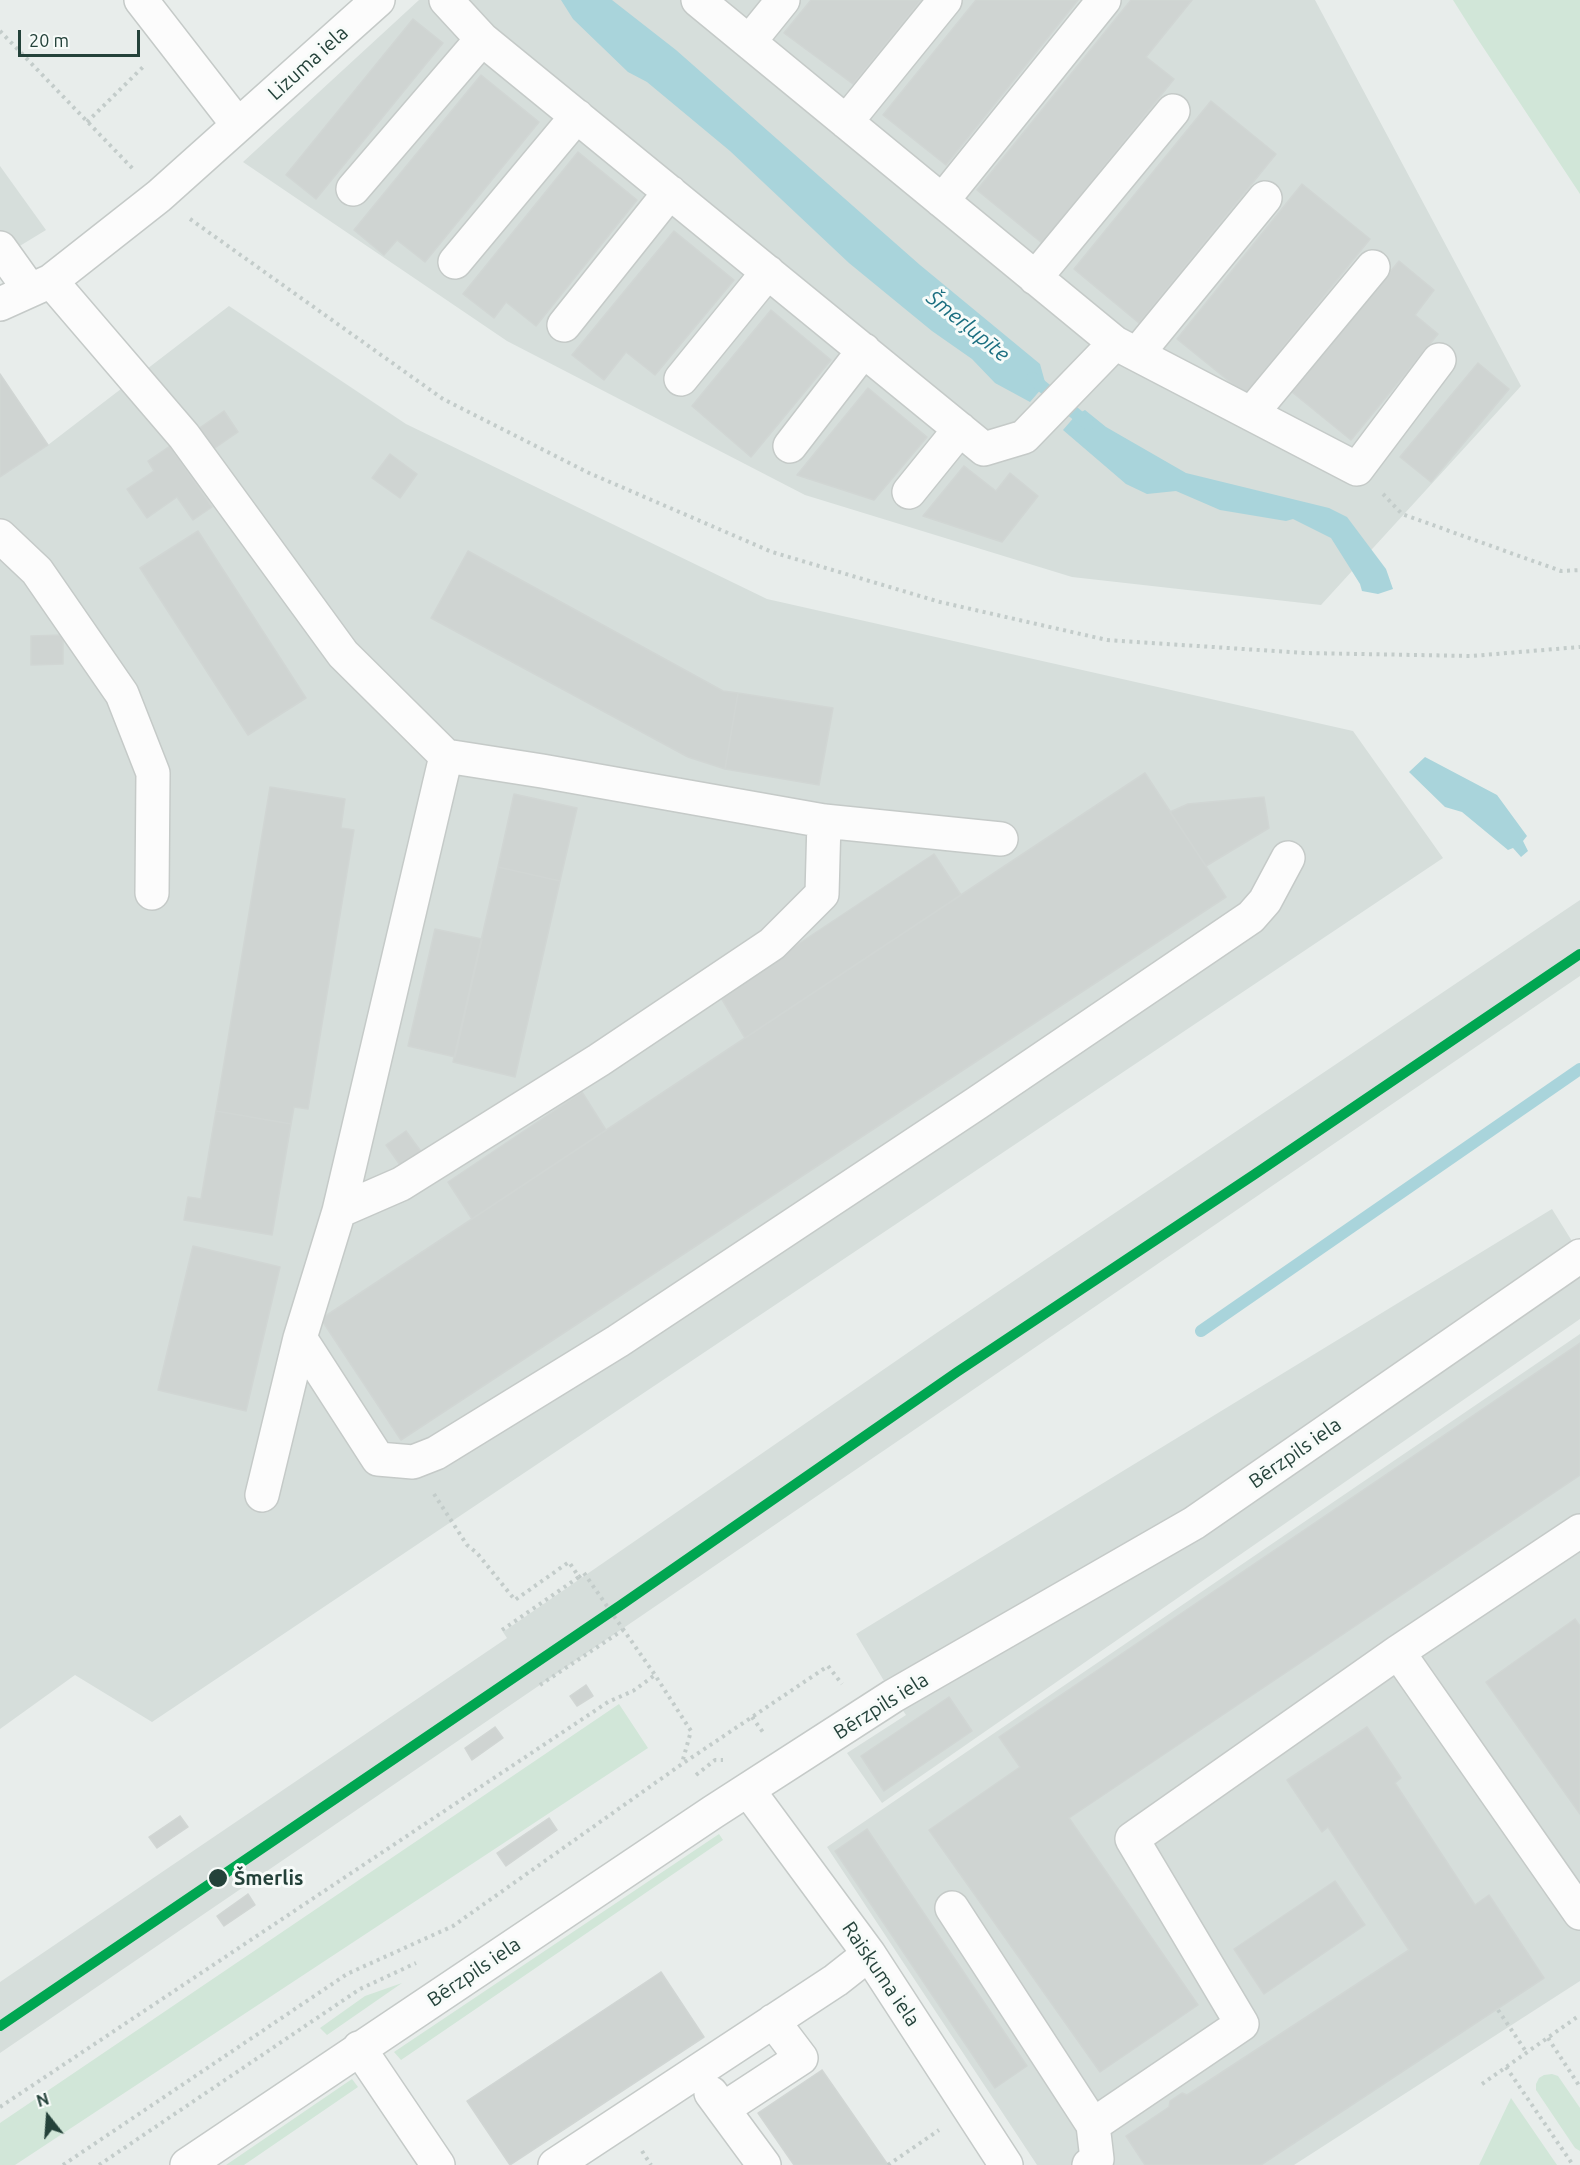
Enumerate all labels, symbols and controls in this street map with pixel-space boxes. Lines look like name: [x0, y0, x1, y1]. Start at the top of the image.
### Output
scale bar: [21, 18, 142, 56]
street label: Lizuma iela: [263, 21, 353, 105]
text: 20 m: [29, 30, 69, 50]
water label: Šmerļupīte: [922, 285, 1014, 367]
street label: Bērzpils iela: [1244, 1412, 1346, 1494]
street label: Bērzpils iela: [829, 1667, 933, 1745]
place label: Šmerlis: [234, 1866, 303, 1890]
marker: Šmerlis: [207, 1867, 229, 1889]
street label: Raiskuma iela: [837, 1917, 925, 2031]
street label: Bērzpils iela: [423, 1932, 525, 2012]
north arrow: [18, 2087, 78, 2147]
text: N: [34, 2089, 51, 2110]

